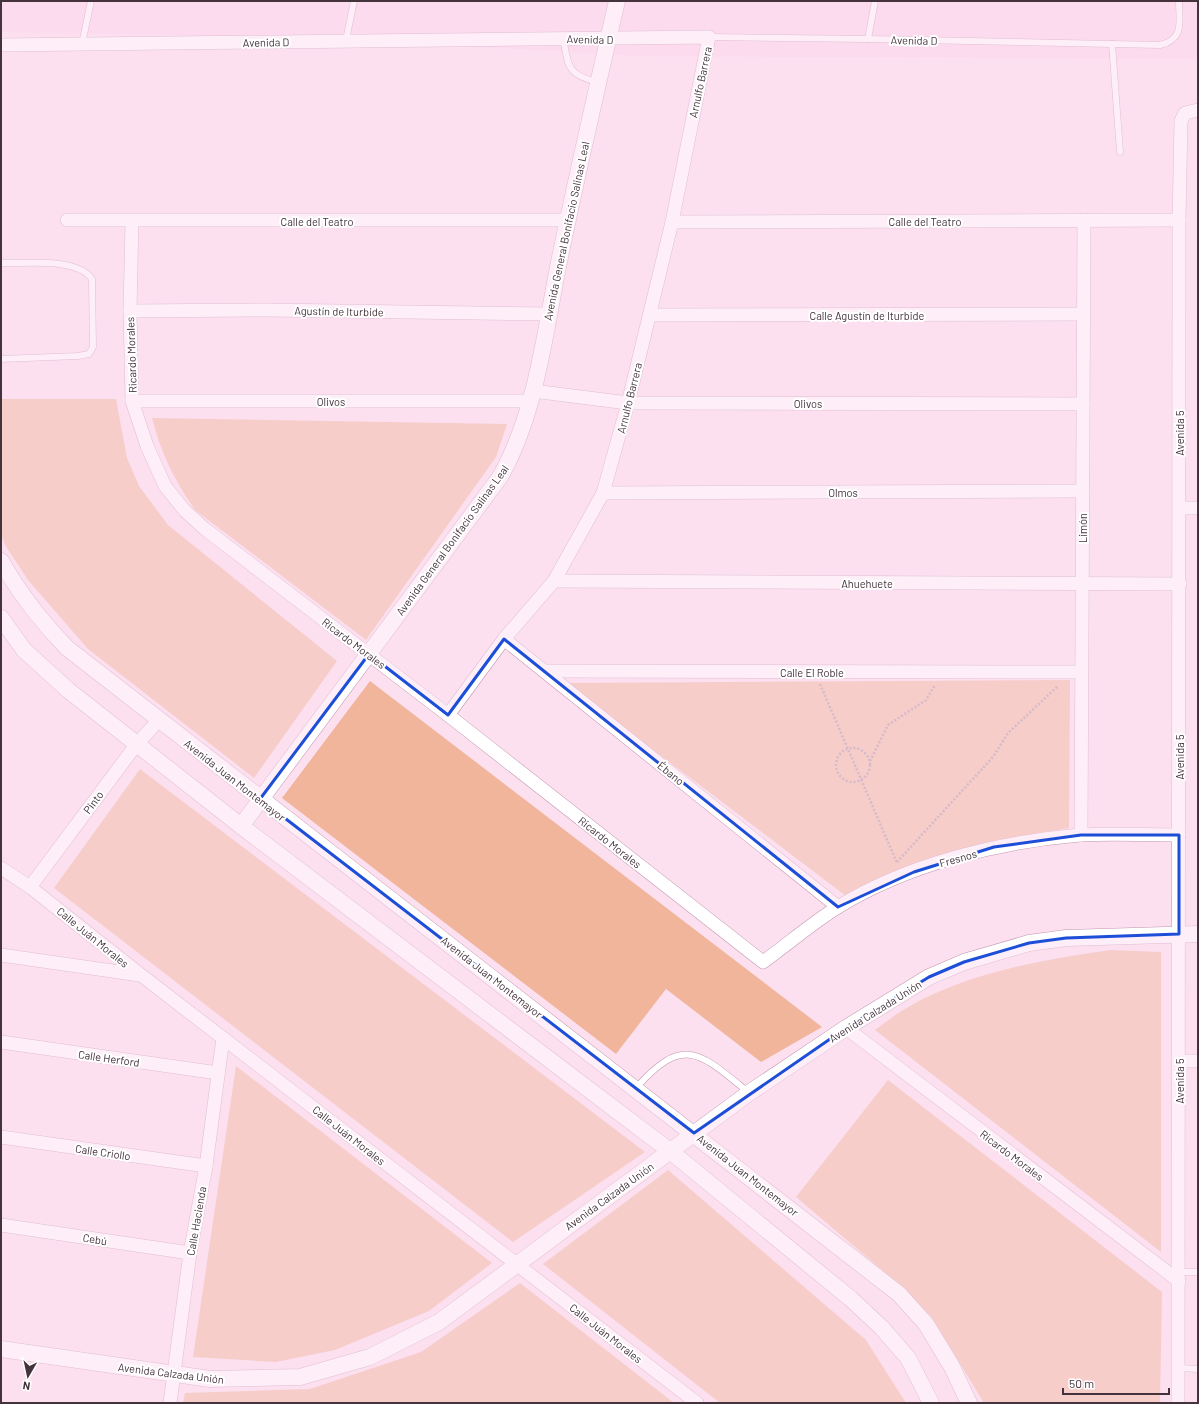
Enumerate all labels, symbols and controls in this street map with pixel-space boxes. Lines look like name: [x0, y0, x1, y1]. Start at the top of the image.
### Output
street label: Avenida D: [567, 32, 614, 46]
street label: Avenida D: [891, 33, 938, 47]
street label: Avenida D: [243, 35, 290, 49]
street label: Arnulfo Barrera: [686, 45, 714, 119]
street label: Avenida General Bonifacio Salinas Leal: [541, 140, 591, 322]
street label: Calle del Teatro: [281, 215, 353, 228]
street label: Calle del Teatro: [889, 215, 961, 228]
street label: Agustín de Iturbide: [294, 304, 384, 318]
street label: Calle Agustín de Iturbide: [810, 309, 925, 322]
street label: Ricardo Morales: [123, 317, 139, 393]
street label: Arnulfo Barrera: [614, 361, 644, 435]
street label: Olivos: [317, 395, 345, 408]
street label: Olivos: [794, 397, 822, 410]
street label: Avenida 5: [1173, 410, 1186, 456]
street label: Avenida General Bonifacio Salinas Leal: [393, 462, 511, 618]
street label: Olmos: [828, 486, 858, 499]
street label: Limón: [1076, 513, 1089, 543]
street label: Ahuehuete: [841, 577, 893, 590]
street label: Ricardo Morales: [320, 615, 388, 671]
street label: Calle El Roble: [780, 666, 844, 679]
street label: Avenida 5: [1173, 734, 1186, 780]
street label: Avenida Juan Montemayor: [182, 736, 288, 824]
street label: Ébano: [655, 758, 687, 788]
street label: Pinto: [80, 788, 106, 816]
street label: Ricardo Morales: [576, 813, 644, 871]
street label: Fresnos: [938, 846, 978, 870]
street label: Calle Juán Morales: [55, 904, 131, 970]
street label: Avenida Juan Montemayor: [439, 933, 545, 1021]
street label: Avenida Calzada Unión: [826, 977, 924, 1045]
street label: Calle Herford: [77, 1047, 141, 1069]
street label: Avenida 5: [1173, 1058, 1186, 1104]
street label: Calle Juán Morales: [310, 1103, 388, 1167]
street label: Ricardo Morales: [978, 1127, 1046, 1183]
street label: Avenida Juan Montemayor: [695, 1131, 801, 1219]
street label: Calle Criollo: [74, 1142, 132, 1162]
street label: Avenida Calzada Unión: [562, 1159, 656, 1233]
street label: Calle Hacienda: [184, 1185, 208, 1257]
street label: Cebú: [82, 1231, 108, 1247]
street label: Calle Juán Morales: [567, 1301, 645, 1365]
north arrow: [8, 1356, 48, 1396]
street label: Avenida Calzada Unión: [117, 1360, 225, 1386]
scale bar: [1063, 1370, 1169, 1396]
text: 50 m: [1069, 1376, 1094, 1390]
text: N: [22, 1379, 31, 1393]

